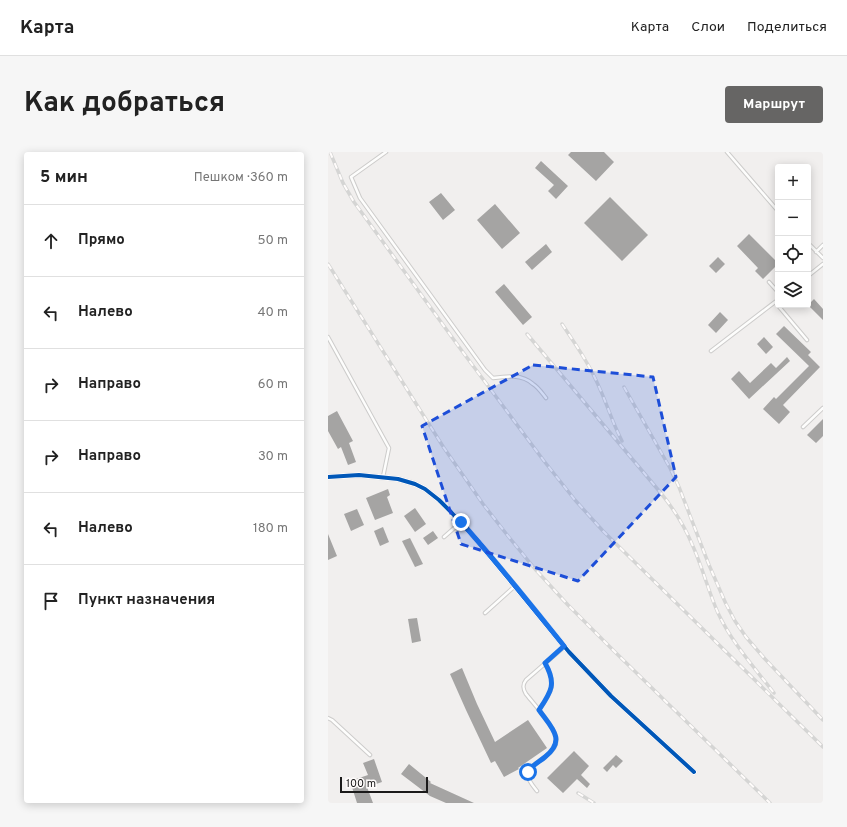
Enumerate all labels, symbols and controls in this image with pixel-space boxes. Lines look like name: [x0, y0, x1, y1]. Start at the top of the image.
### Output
text: Карта: [20, 16, 74, 40]
text: Карта: [631, 19, 669, 36]
text: Слои: [691, 19, 725, 36]
text: Поделиться: [747, 19, 827, 36]
text: Как добраться: [24, 86, 225, 122]
button: Маршрут: [725, 86, 823, 123]
map controls: [775, 164, 811, 308]
button: +: [775, 164, 811, 200]
text: 5 мин: [40, 167, 88, 189]
text: Пешком · 360 m: [194, 170, 288, 186]
button: −: [775, 200, 811, 236]
icon: ahead: [40, 230, 62, 252]
text: Прямо: [78, 231, 125, 250]
text: 50 m: [258, 233, 288, 249]
button: locate: [775, 236, 811, 272]
button: layers: [775, 272, 811, 308]
icon: left: [40, 302, 62, 324]
text: Налево: [78, 303, 133, 322]
text: 40 m: [258, 305, 288, 321]
icon: right: [40, 374, 62, 396]
text: Направо: [78, 375, 141, 394]
text: 60 m: [258, 377, 288, 393]
icon: right: [40, 446, 62, 468]
text: Направо: [78, 447, 141, 466]
text: 30 m: [258, 449, 288, 465]
route end: [452, 513, 470, 531]
icon: left: [40, 518, 62, 540]
text: Налево: [78, 519, 133, 538]
text: 180 m: [253, 521, 288, 537]
icon: arrive: [40, 590, 62, 612]
text: Пункт назначения: [78, 591, 215, 610]
route start: [519, 763, 537, 781]
scale bar: [340, 775, 428, 794]
text: 100 m: [346, 777, 376, 791]

